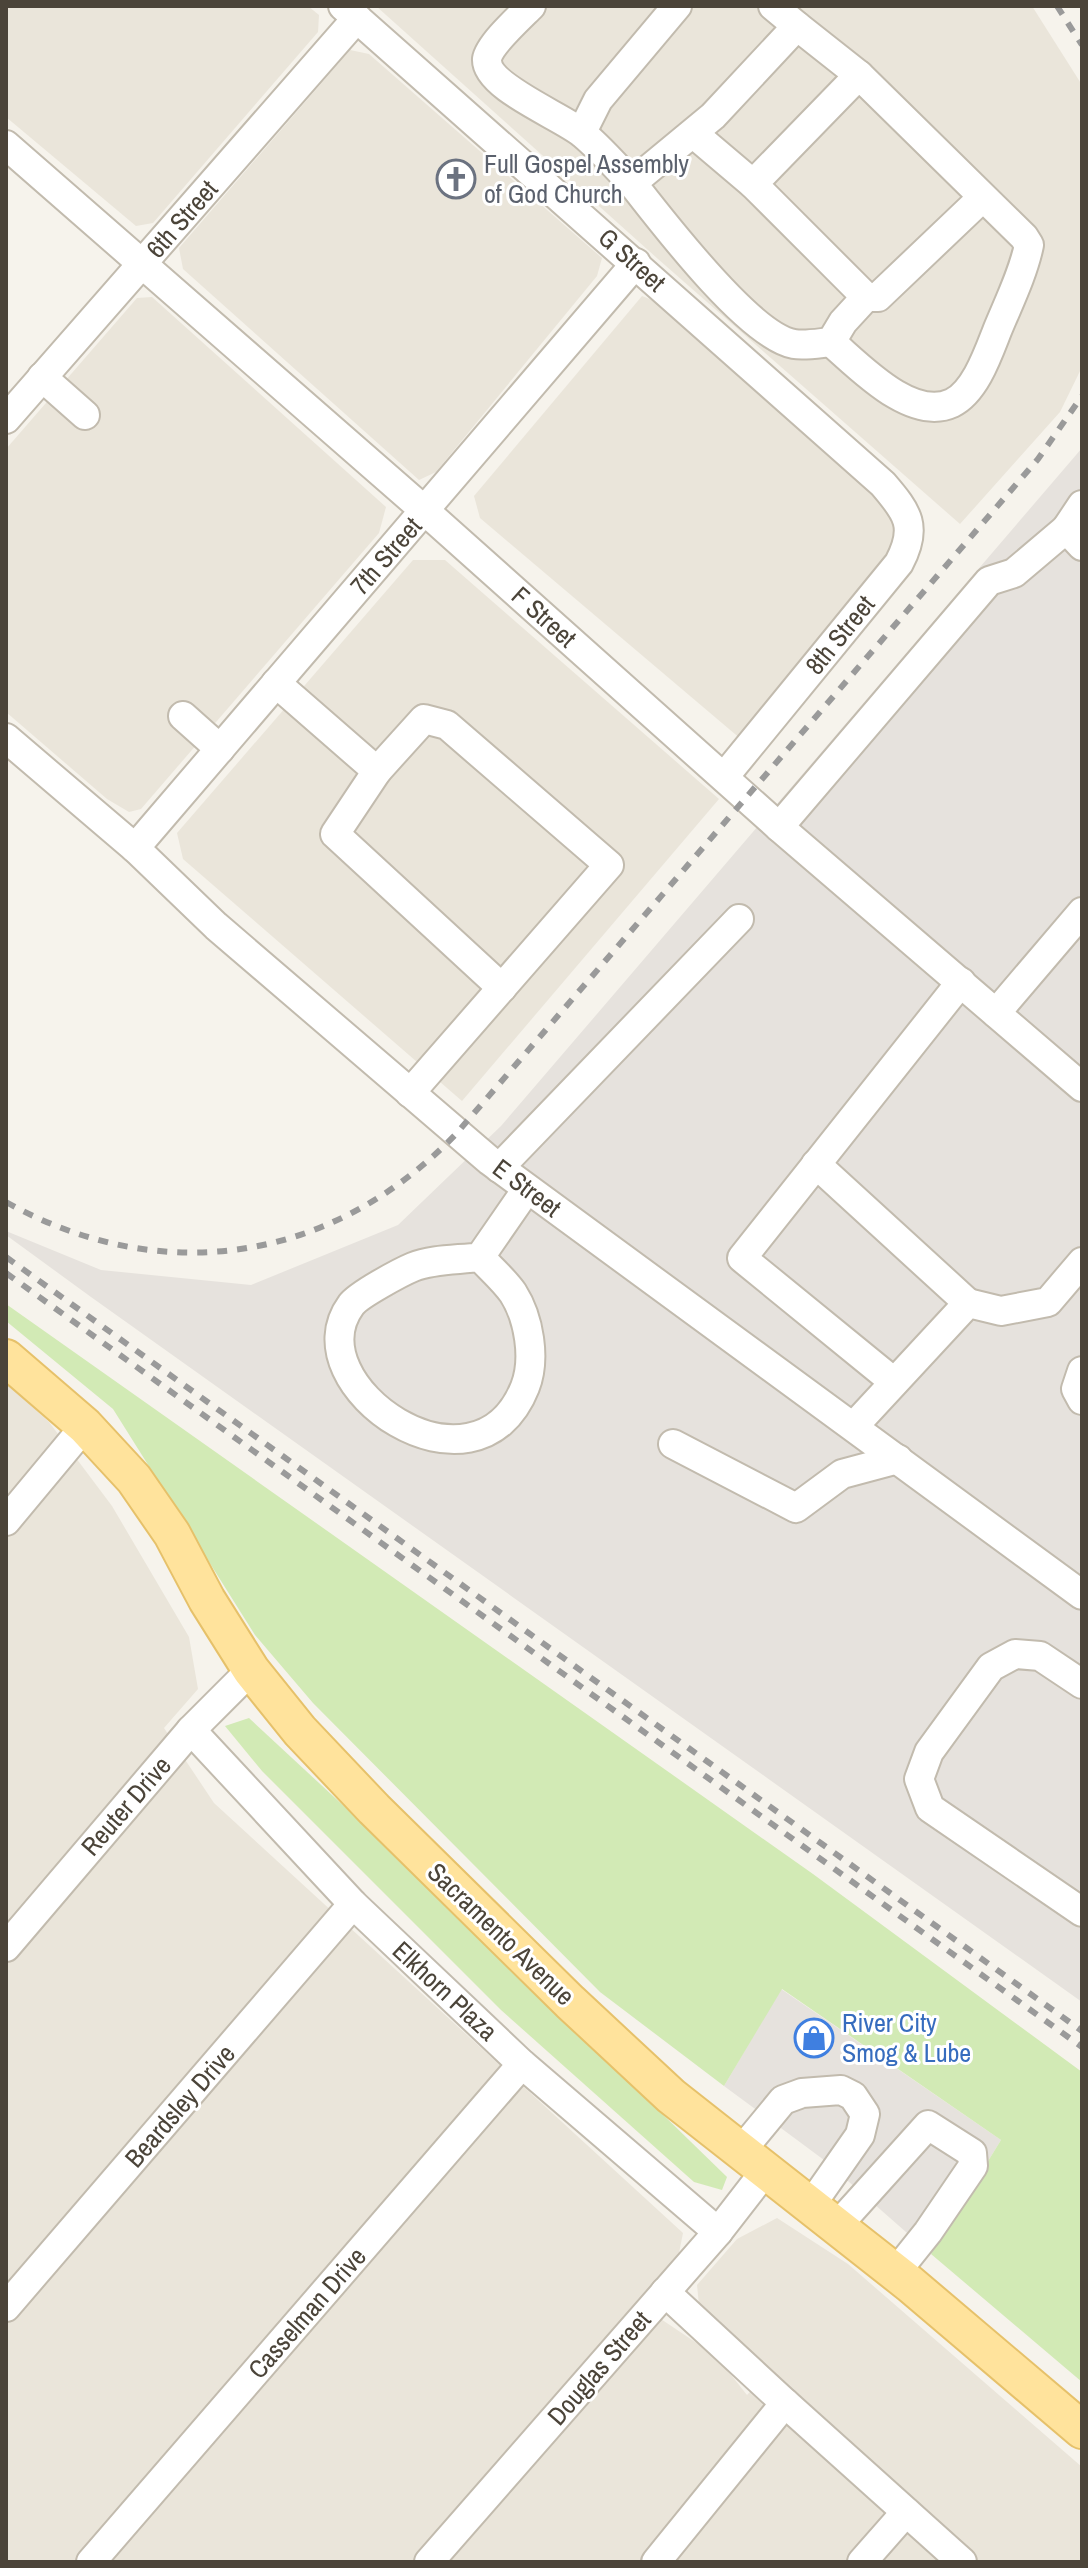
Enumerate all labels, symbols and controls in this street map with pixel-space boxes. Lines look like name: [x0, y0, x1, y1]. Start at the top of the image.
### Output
place label: Full Gospel Assembly of God Church: [484, 146, 689, 211]
church icon: Full Gospel Assembly of God Church: [435, 158, 477, 200]
street label: 6th Street: [138, 172, 225, 265]
street label: G Street: [591, 220, 674, 299]
street label: 7th Street: [342, 509, 429, 602]
street label: F Street: [504, 578, 584, 655]
street label: 8th Street: [797, 588, 882, 682]
street label: E Street: [486, 1150, 569, 1225]
street label: Reuter Drive: [73, 1749, 178, 1863]
street label: Sacramento Avenue: [420, 1854, 582, 2013]
street label: Elkhorn Plaza: [385, 1933, 505, 2048]
place label: River City Smog & Lube: [842, 2005, 971, 2070]
shop icon: River City Smog & Lube: [793, 2017, 835, 2059]
street label: Beardsley Drive: [117, 2037, 243, 2174]
street label: Casselman Drive: [240, 2239, 373, 2386]
street label: Douglas Street: [539, 2303, 658, 2432]

